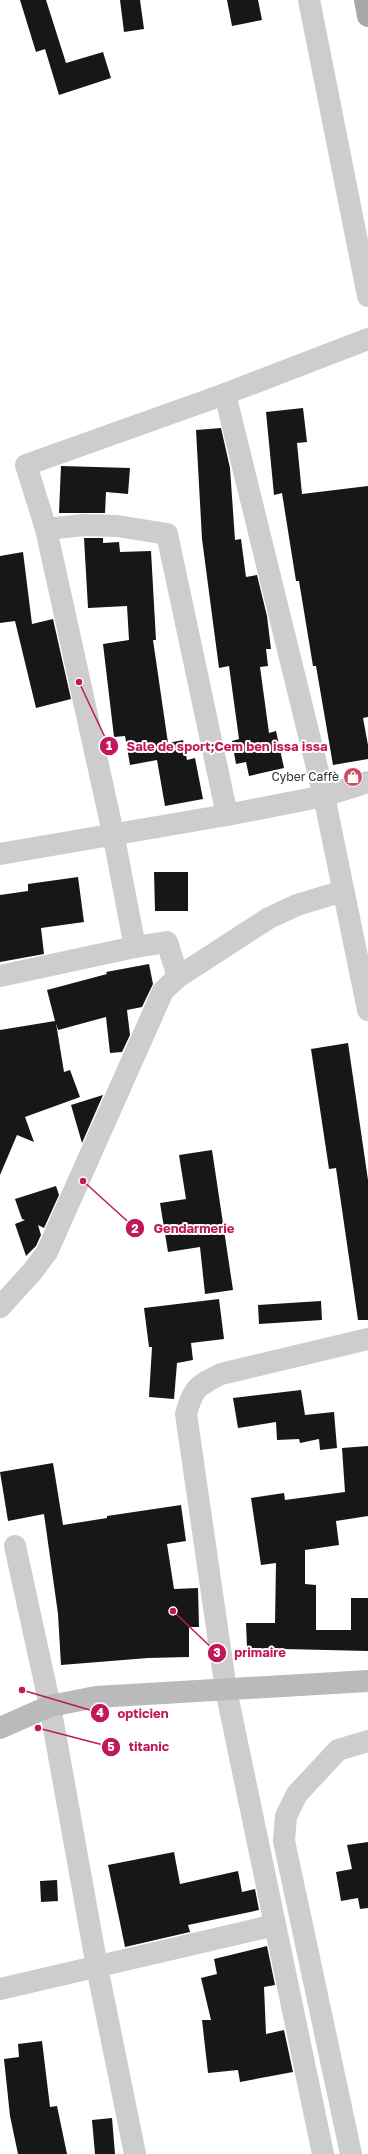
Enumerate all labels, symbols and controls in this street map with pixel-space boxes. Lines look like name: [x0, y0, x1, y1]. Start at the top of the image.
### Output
callout: Sale de sport;Cem ben issa issa: [99, 734, 336, 759]
text: 1: [106, 738, 112, 753]
text: Sale de sport;Cem ben issa issa: [126, 738, 328, 754]
shop icon: Cyber Caffè: [342, 766, 364, 788]
place label: Cyber Caffè: [271, 769, 339, 784]
callout: Gendarmerie: [125, 1216, 242, 1241]
text: Gendarmerie: [153, 1220, 235, 1236]
text: 2: [131, 1221, 139, 1236]
callout: primaire: [207, 1640, 294, 1665]
text: primaire: [234, 1644, 286, 1660]
text: 3: [213, 1645, 221, 1660]
callout: opticien: [90, 1701, 177, 1726]
text: 4: [96, 1705, 104, 1720]
text: opticien: [117, 1705, 169, 1721]
callout: titanic: [101, 1734, 177, 1759]
text: titanic: [129, 1738, 170, 1754]
text: 5: [107, 1739, 115, 1754]

